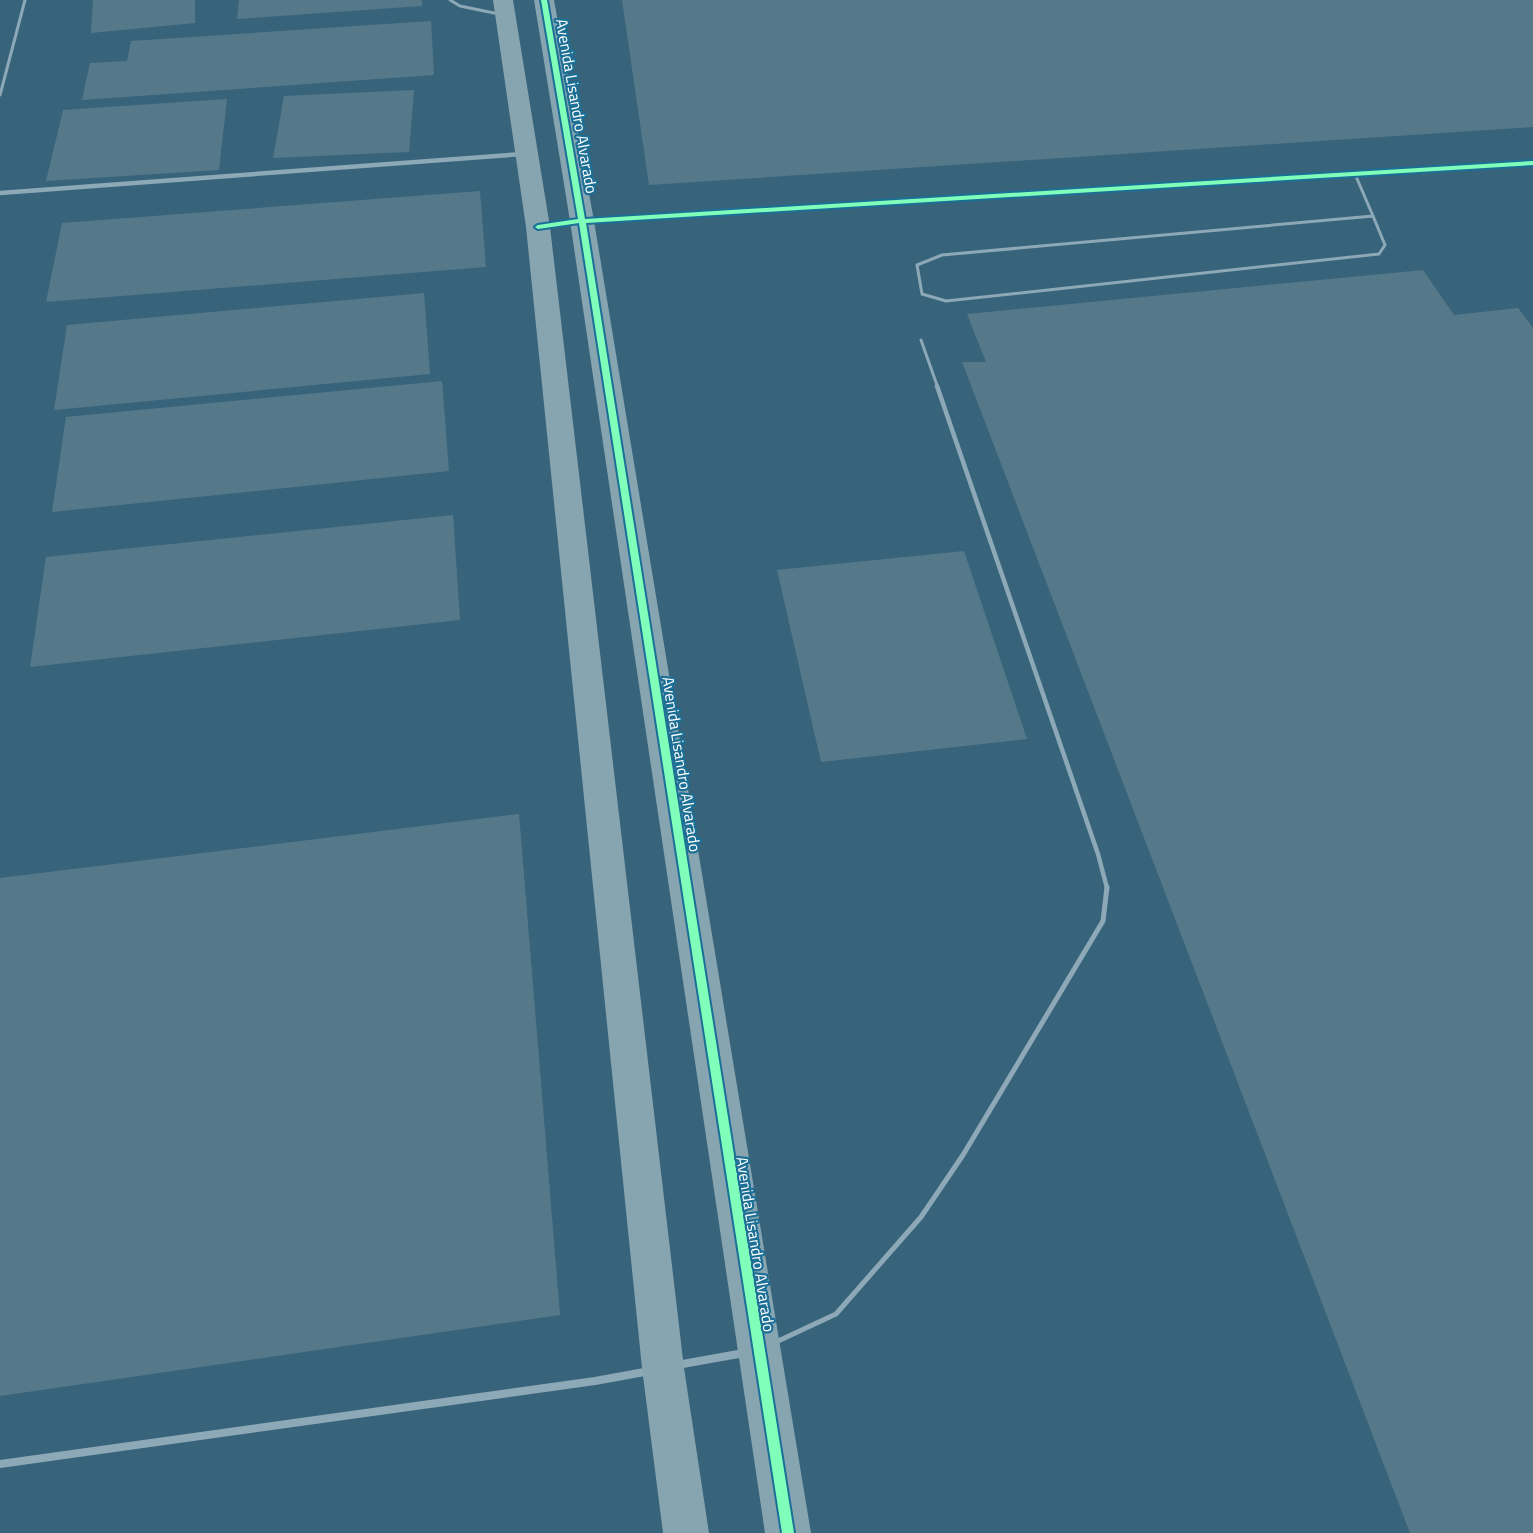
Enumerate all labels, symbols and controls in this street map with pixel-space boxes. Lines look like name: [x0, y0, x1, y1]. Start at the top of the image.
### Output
street label: Avenida Lisandro Alvarado: [550, 17, 604, 195]
street label: Avenida Lisandro Alvarado: [656, 675, 708, 853]
street label: Avenida Lisandro Alvarado: [730, 1155, 782, 1333]

